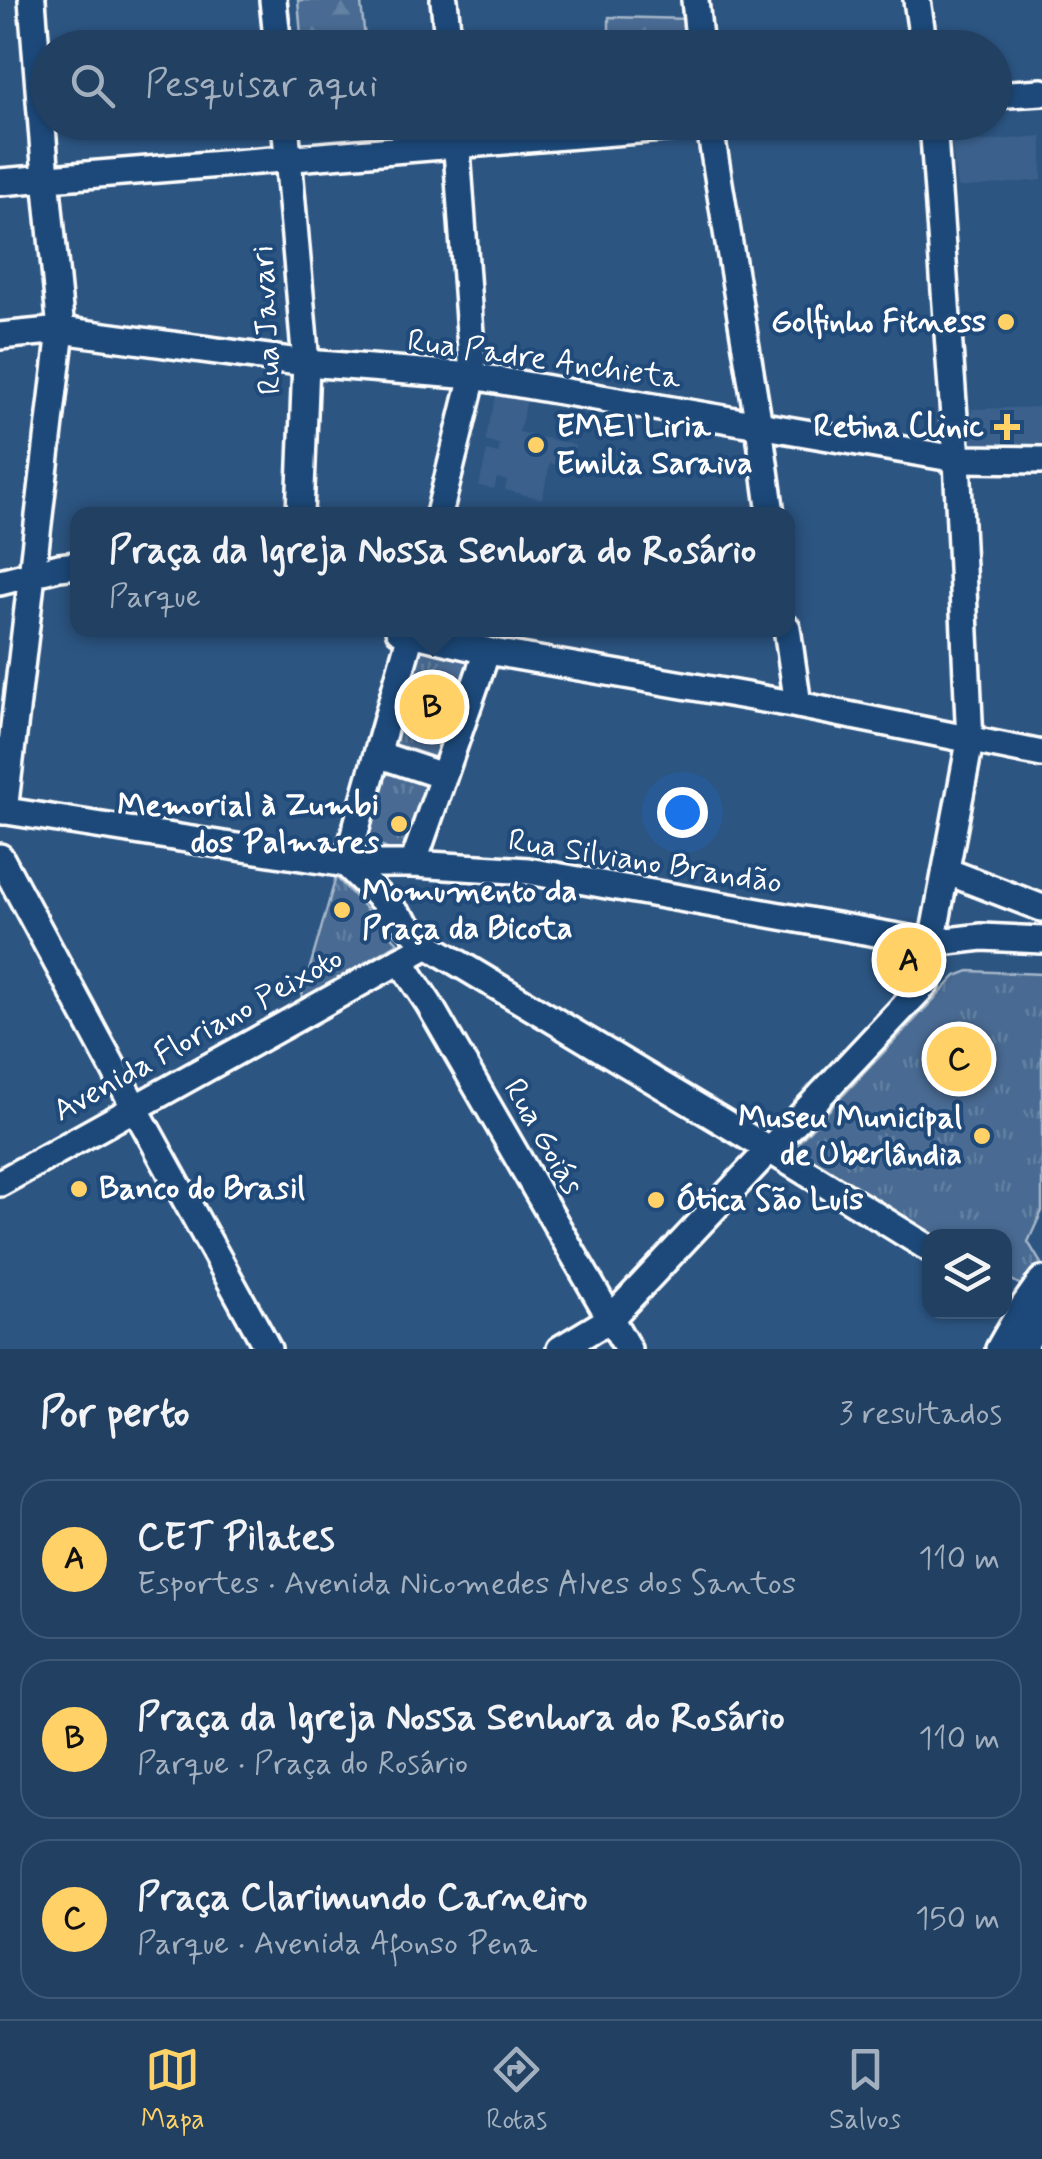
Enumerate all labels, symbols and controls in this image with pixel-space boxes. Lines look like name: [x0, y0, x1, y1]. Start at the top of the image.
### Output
search box: [30, 30, 1012, 140]
icon: search: [65, 58, 120, 113]
text: Pesquisar aqui: [145, 61, 378, 110]
street label: Rua Javari: [242, 244, 292, 396]
place label: Golfinho Fitness: [771, 301, 986, 343]
marker: Golfinho Fitness: [995, 311, 1017, 333]
street label: Rua Padre Anchieta: [404, 320, 684, 400]
place label: EMEI Liria Emilia Saraiva: [556, 406, 753, 485]
place label: Retina Clinic: [814, 406, 984, 448]
marker: Retina Clinic: [994, 414, 1020, 440]
marker: EMEI Liria Emilia Saraiva: [525, 434, 547, 456]
popup: [70, 507, 795, 637]
text: Praça da Igreja Nossa Senhora do Rosário: [109, 527, 756, 576]
text: Parque: [109, 576, 201, 618]
pin: B: [400, 670, 464, 744]
place label: Memorial à Zumbi dos Palmares: [117, 785, 380, 864]
your location: [657, 787, 708, 838]
marker: Memorial à Zumbi dos Palmares: [388, 813, 410, 835]
street label: Rua Silviano Brandão: [505, 820, 785, 904]
place label: Momumento da Praça da Bicota: [362, 871, 577, 950]
marker: Momumento da Praça da Bicota: [331, 899, 353, 921]
pin: A: [876, 922, 942, 998]
street label: Avenida Floriano Peixoto: [46, 938, 350, 1132]
pin: C: [926, 1022, 992, 1096]
street label: Rua Goiás: [493, 1071, 593, 1203]
place label: Museu Municipal de Uberlândia: [738, 1097, 962, 1176]
marker: Museu Municipal de Uberlândia: [971, 1125, 993, 1147]
place label: Banco do Brasil: [99, 1168, 305, 1210]
marker: Banco do Brasil: [68, 1178, 90, 1200]
place label: Ótica São Luis: [676, 1179, 864, 1221]
marker: Ótica São Luis: [645, 1189, 667, 1211]
map controls: [922, 1229, 1012, 1319]
button: layers: [922, 1229, 1012, 1319]
text: Por perto: [40, 1387, 190, 1442]
text: 3 resultados: [839, 1393, 1002, 1435]
text: CET Pilates: [137, 1514, 335, 1563]
text: A: [64, 1538, 85, 1580]
text: 110 m: [919, 1538, 1000, 1580]
text: Esportes · Avenida Nicomedes Alves dos Santos: [137, 1563, 796, 1605]
text: Praça da Igreja Nossa Senhora do Rosário: [137, 1694, 785, 1743]
text: B: [64, 1718, 85, 1760]
text: 110 m: [919, 1718, 1000, 1760]
text: Parque · Praça do Rosário: [137, 1743, 468, 1785]
text: Praça Clarimundo Carneiro: [137, 1874, 588, 1923]
text: C: [63, 1898, 86, 1940]
text: 150 m: [915, 1898, 1000, 1940]
text: Parque · Avenida Afonso Pena: [137, 1923, 537, 1965]
tab: Mapa: [141, 2042, 205, 2139]
tab: Rotas: [486, 2042, 547, 2139]
tab: Salvos: [829, 2042, 901, 2139]

